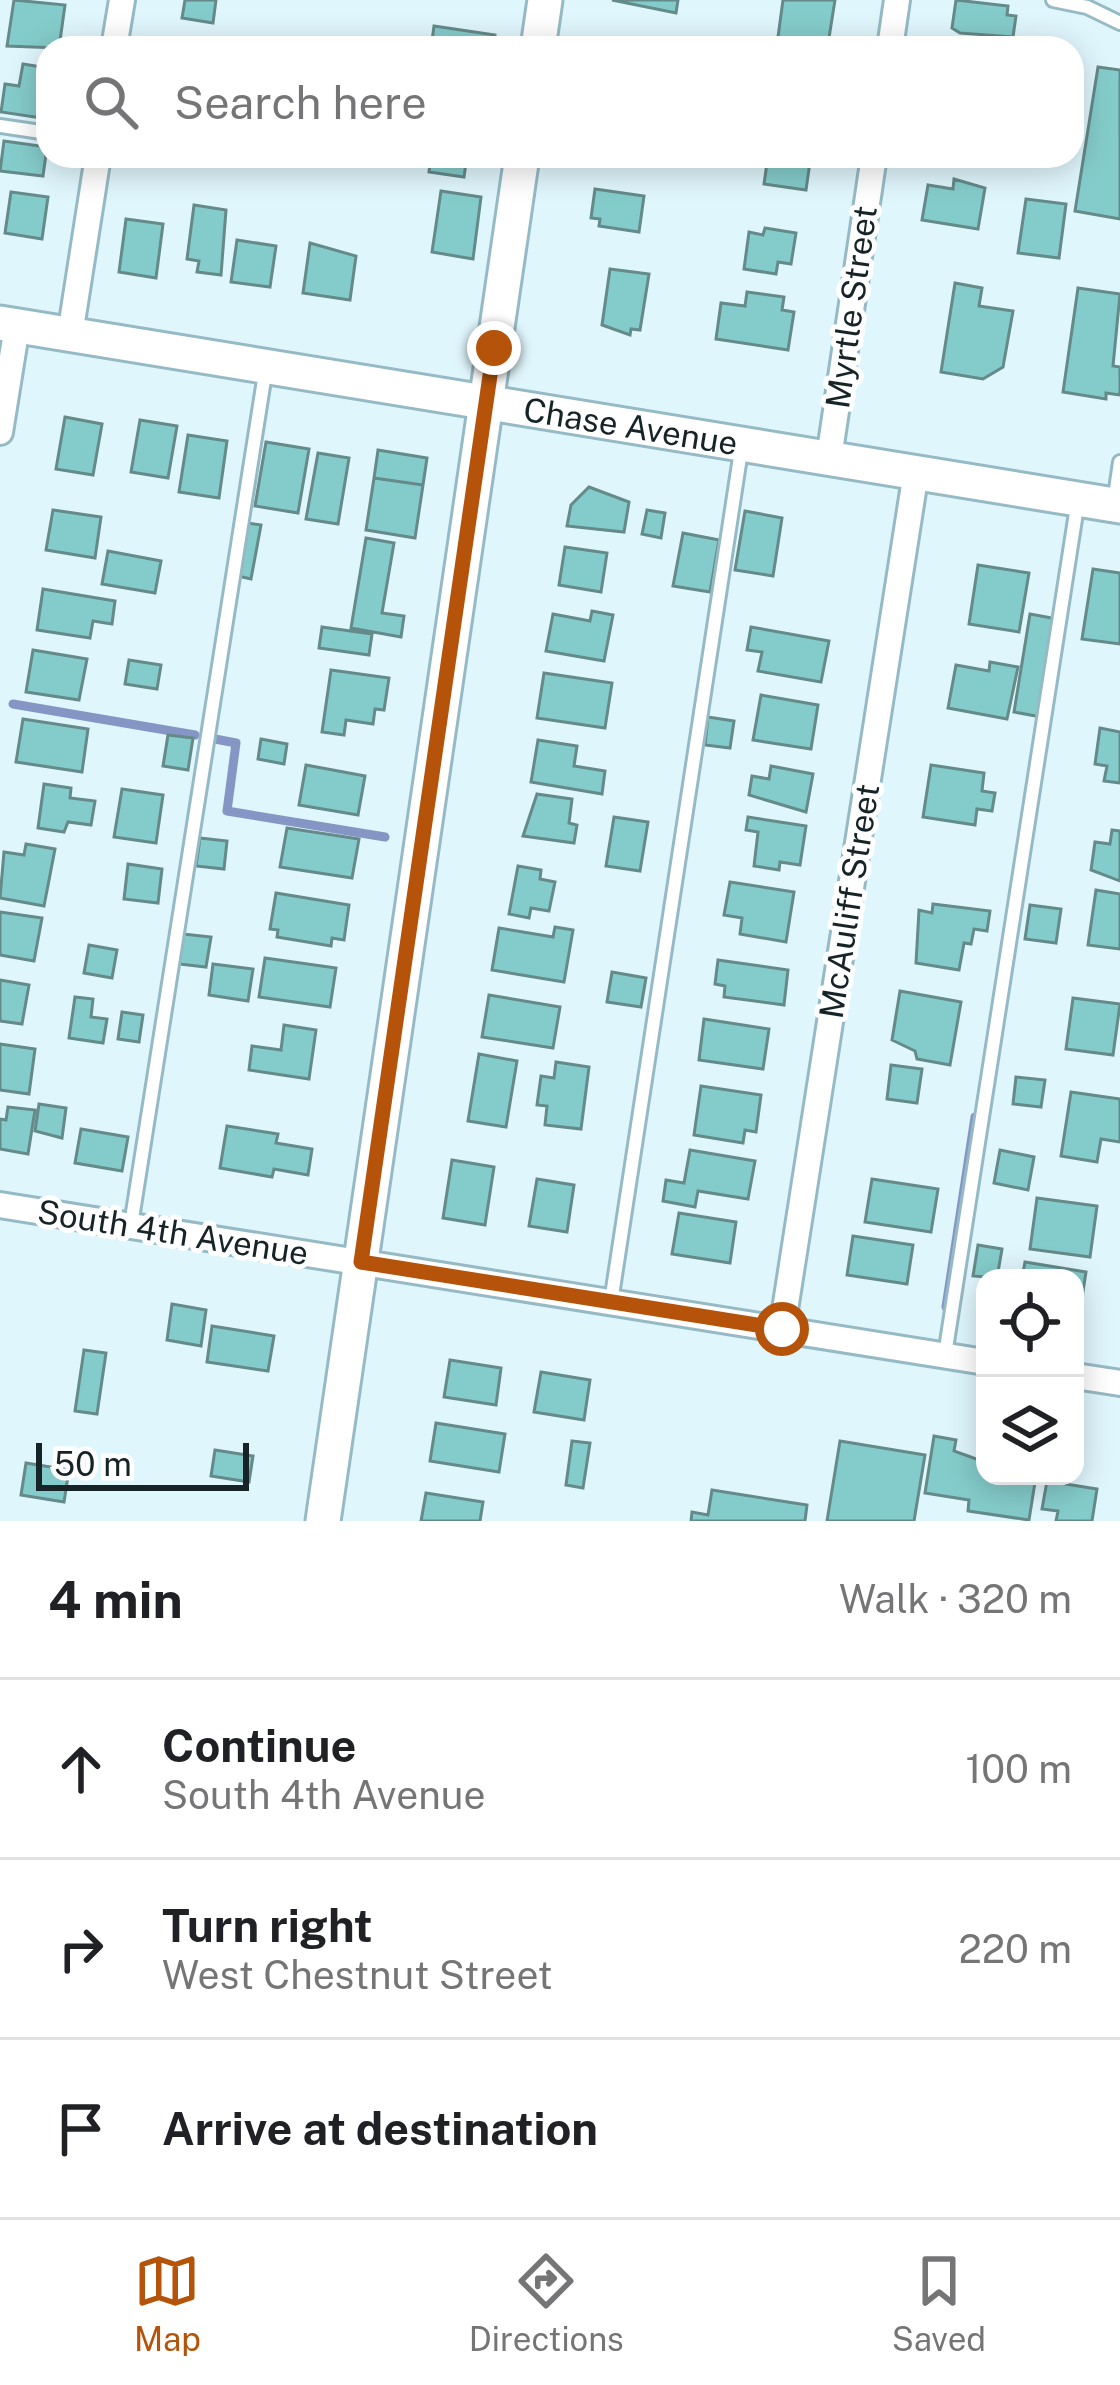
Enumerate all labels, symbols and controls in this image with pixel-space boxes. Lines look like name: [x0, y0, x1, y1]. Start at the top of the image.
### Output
search box: [36, 36, 1084, 168]
icon: search: [78, 69, 144, 135]
text: Search here: [174, 76, 427, 129]
street label: Myrtle Street: [818, 203, 884, 411]
route end: [467, 321, 521, 375]
street label: Chase Avenue: [521, 390, 740, 462]
street label: McAuliff Street: [812, 781, 886, 1021]
street label: South 4th Avenue: [35, 1192, 311, 1272]
map controls: [976, 1269, 1084, 1485]
button: locate: [976, 1269, 1084, 1377]
route start: [755, 1302, 809, 1356]
button: layers: [976, 1377, 1084, 1485]
scale bar: [36, 1437, 249, 1490]
text: 50 m: [54, 1445, 132, 1483]
text: 4 min: [48, 1570, 183, 1629]
text: Walk · 320 m: [839, 1576, 1072, 1622]
text: Continue: [162, 1719, 356, 1772]
icon: ahead: [48, 1736, 114, 1802]
text: 100 m: [965, 1746, 1072, 1792]
text: South 4th Avenue: [162, 1772, 485, 1818]
text: Turn right: [162, 1899, 373, 1952]
icon: right: [48, 1916, 114, 1982]
text: 220 m: [958, 1926, 1072, 1972]
text: West Chestnut Street: [162, 1952, 553, 1998]
icon: arrive: [48, 2096, 114, 2162]
text: Arrive at destination: [162, 2102, 598, 2155]
tab: Map: [134, 2248, 201, 2358]
tab: Directions: [469, 2248, 624, 2358]
tab: Saved: [892, 2248, 986, 2358]

